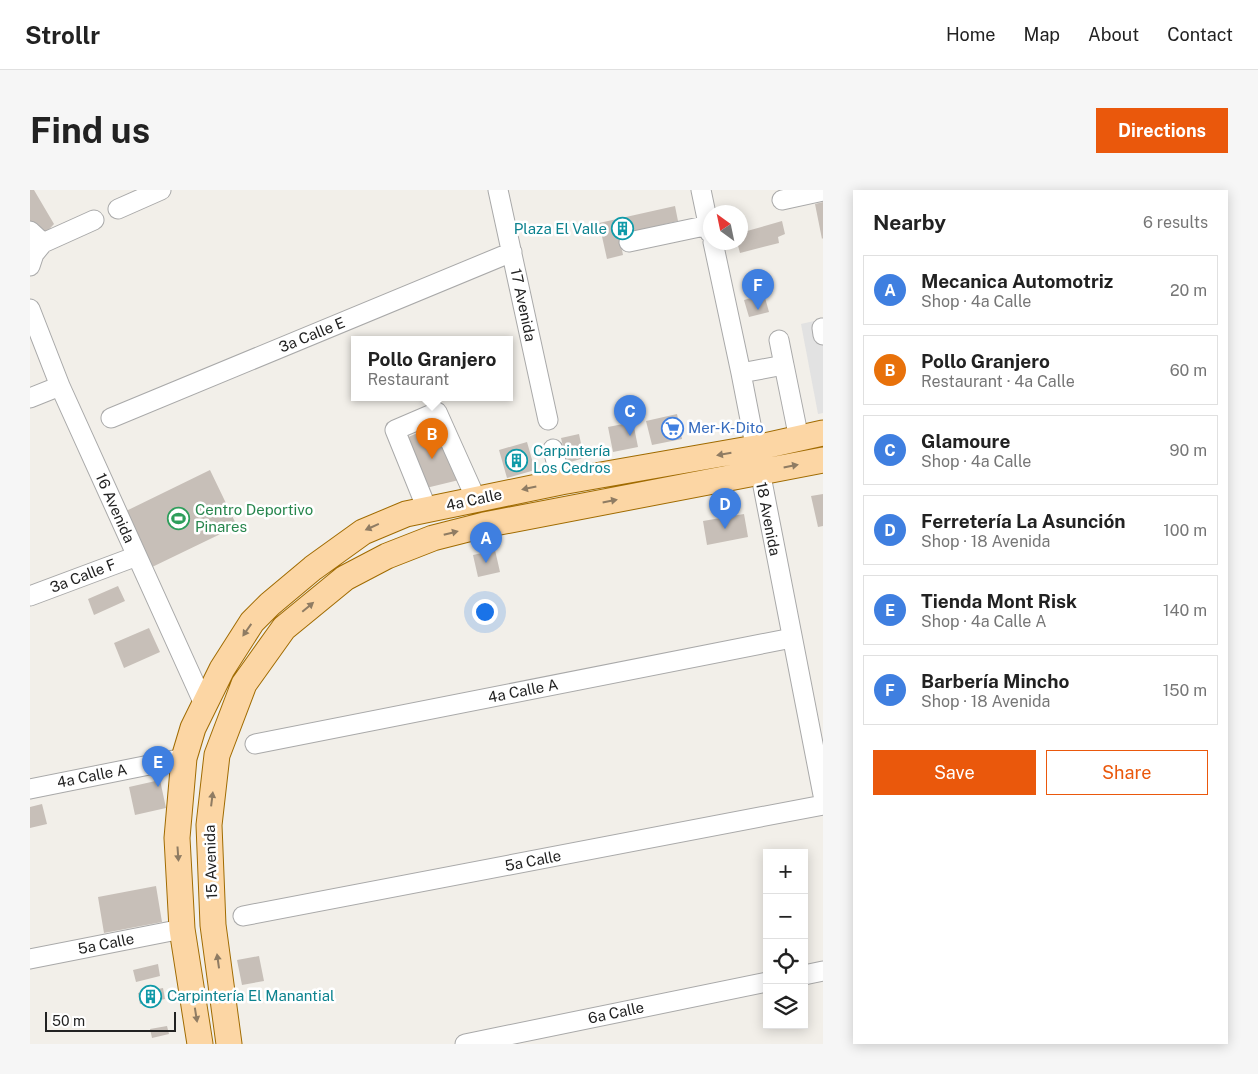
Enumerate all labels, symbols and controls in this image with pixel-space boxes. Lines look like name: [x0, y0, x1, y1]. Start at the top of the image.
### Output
text: Strollr: [25, 21, 100, 49]
text: Home: [946, 24, 996, 45]
text: Map: [1024, 24, 1060, 45]
text: About: [1088, 24, 1139, 45]
text: Contact: [1167, 24, 1233, 45]
button: Directions: [1096, 108, 1228, 153]
text: Find us: [30, 110, 150, 151]
north arrow: [703, 205, 748, 250]
text: Nearby: [873, 210, 946, 235]
text: 6 results: [1143, 213, 1208, 232]
building icon: Plaza El Valle: [611, 217, 635, 241]
place label: Plaza El Valle: [514, 220, 607, 237]
street label: 17 Avenida: [507, 267, 539, 343]
pin: F: [742, 269, 774, 310]
text: Mecanica Automotriz: [921, 270, 1113, 292]
text: A: [884, 281, 896, 300]
text: 20 m: [1170, 281, 1207, 300]
text: Shop · 4a Calle: [921, 292, 1031, 311]
street label: 3a Calle E: [276, 314, 347, 355]
popup: [351, 336, 513, 401]
text: Pollo Granjero: [367, 348, 497, 370]
text: Pollo Granjero: [921, 350, 1050, 372]
text: B: [885, 361, 895, 380]
text: 60 m: [1170, 361, 1207, 380]
text: Restaurant: [367, 370, 449, 389]
text: Restaurant · 4a Calle: [921, 372, 1075, 391]
pin: C: [614, 395, 646, 436]
supermarket icon: Mer-K-Dito: [660, 416, 684, 440]
pin: B: [416, 418, 448, 459]
place label: Mer-K-Dito: [688, 419, 764, 436]
text: Glamoure: [921, 430, 1010, 452]
text: C: [884, 441, 896, 460]
text: 90 m: [1170, 441, 1207, 460]
place label: Carpintería Los Cedros: [533, 442, 611, 476]
building icon: Carpintería Los Cedros: [505, 448, 529, 472]
one-way arrow: [716, 450, 732, 458]
text: Shop · 4a Calle: [921, 452, 1031, 471]
one-way arrow: [783, 462, 799, 470]
street label: 16 Avenida: [93, 470, 138, 545]
street label: 18 Avenida: [753, 481, 784, 557]
one-way arrow: [522, 484, 537, 492]
street label: 4a Calle: [444, 485, 503, 514]
pin: D: [709, 488, 741, 529]
one-way arrow: [603, 496, 619, 504]
place label: Centro Deportivo Pinares: [195, 501, 313, 535]
sports icon: Centro Deportivo Pinares: [167, 507, 191, 531]
text: Ferretería La Asunción: [921, 510, 1126, 532]
text: D: [884, 521, 896, 540]
text: 100 m: [1163, 521, 1207, 540]
pin: A: [470, 522, 502, 563]
one-way arrow: [365, 524, 379, 532]
one-way arrow: [444, 529, 459, 537]
text: Shop · 18 Avenida: [921, 532, 1050, 551]
street label: 3a Calle F: [47, 555, 118, 596]
text: Tienda Mont Risk: [921, 590, 1077, 612]
your location: [472, 599, 498, 625]
text: E: [885, 601, 895, 620]
text: 140 m: [1163, 601, 1207, 620]
one-way arrow: [302, 602, 314, 613]
text: Shop · 4a Calle A: [921, 612, 1047, 631]
one-way arrow: [242, 623, 252, 636]
text: Barbería Mincho: [921, 670, 1069, 692]
street label: 4a Calle A: [486, 675, 560, 706]
text: F: [885, 681, 895, 700]
text: 150 m: [1163, 681, 1207, 700]
text: Shop · 18 Avenida: [921, 692, 1050, 711]
pin: E: [142, 746, 174, 787]
button: Save: [873, 750, 1036, 795]
button: Share: [1046, 750, 1208, 795]
street label: 4a Calle A: [55, 760, 129, 791]
one-way arrow: [208, 791, 216, 807]
street label: 15 Avenida: [201, 824, 220, 900]
one-way arrow: [175, 846, 183, 862]
street label: 5a Calle: [503, 847, 563, 874]
map controls: [763, 849, 808, 1029]
button: +: [763, 849, 808, 894]
button: −: [763, 894, 808, 939]
street label: 5a Calle: [76, 930, 136, 957]
button: locate: [763, 939, 808, 984]
one-way arrow: [214, 953, 222, 969]
building icon: Carpintería El Manantial: [139, 984, 163, 1008]
button: layers: [763, 984, 808, 1029]
place label: Carpintería El Manantial: [167, 987, 335, 1004]
street label: 6a Calle: [586, 998, 645, 1027]
one-way arrow: [192, 1008, 200, 1024]
scale bar: [45, 1009, 176, 1032]
text: 50 m: [52, 1013, 85, 1029]

